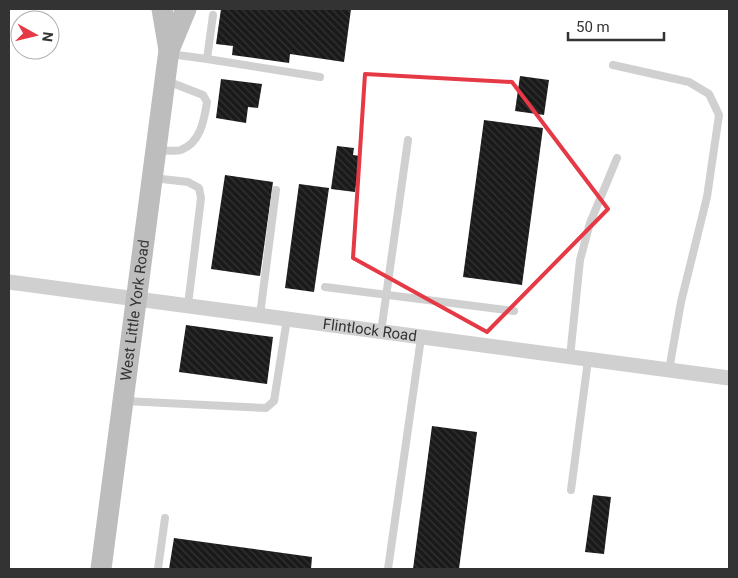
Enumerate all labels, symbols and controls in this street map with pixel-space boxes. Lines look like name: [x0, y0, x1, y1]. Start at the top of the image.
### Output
north arrow: [10, 10, 60, 60]
scale bar: [568, 10, 664, 42]
text: 50 m: [576, 18, 610, 36]
text: N: [39, 31, 56, 43]
street label: West Little York Road: [117, 238, 153, 382]
street label: Flintlock Road: [322, 315, 418, 345]

